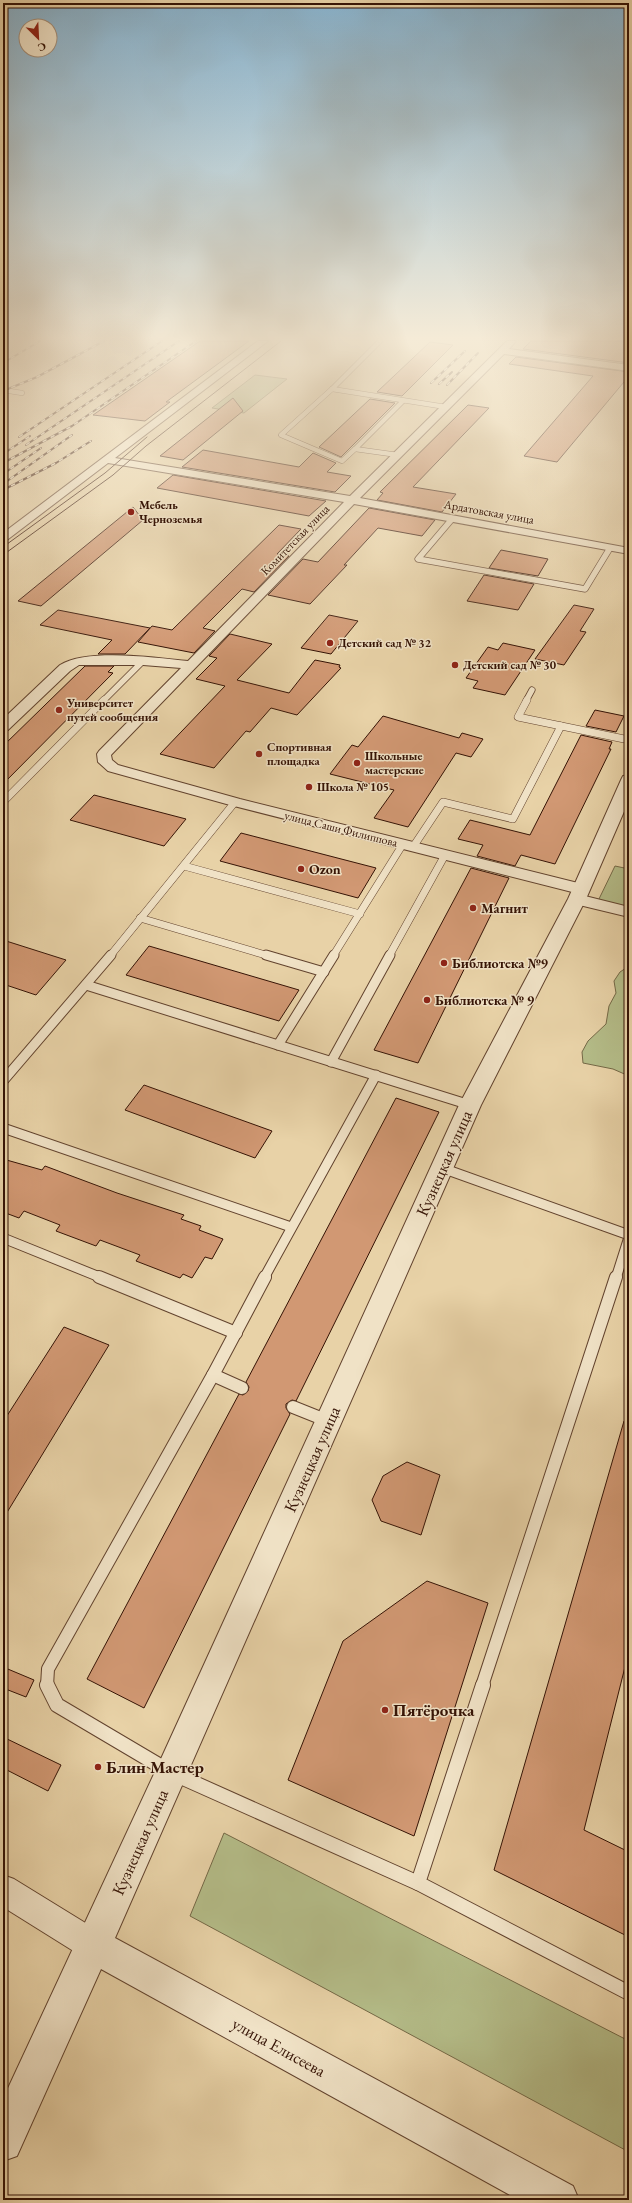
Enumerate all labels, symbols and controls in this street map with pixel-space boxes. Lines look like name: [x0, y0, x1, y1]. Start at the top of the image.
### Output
north arrow: [18, 18, 58, 58]
text: С: [35, 39, 48, 55]
street label: Ардатовская улица: [442, 496, 536, 528]
place label: Мебель Черноземья: [139, 497, 203, 527]
street label: Комитетская улица: [257, 501, 333, 579]
marker: Мебель Черноземья: [126, 507, 136, 517]
place label: Детский сад № 32: [338, 635, 432, 651]
marker: Детский сад № 32: [325, 638, 335, 648]
place label: Детский сад № 30: [463, 657, 557, 673]
marker: Детский сад № 30: [450, 660, 460, 670]
place label: Университет путей сообщения: [66, 695, 159, 725]
marker: Университет путей сообщения: [54, 705, 64, 715]
place label: Спортивная площадка: [267, 739, 332, 769]
place label: Школьные мастерские: [365, 748, 424, 778]
marker: Спортивная площадка: [254, 749, 264, 759]
marker: Школьные мастерские: [352, 758, 362, 768]
place label: Школа № 105: [317, 779, 389, 795]
marker: Школа № 105: [304, 782, 314, 792]
street label: улица Саши Филиппова: [283, 807, 400, 851]
place label: Ozon: [309, 860, 341, 878]
marker: Ozon: [296, 864, 306, 874]
place label: Магнит: [481, 899, 529, 917]
marker: Магнит: [468, 903, 478, 913]
place label: Библиотека №9: [452, 954, 548, 972]
marker: Библиотека №9: [439, 958, 449, 968]
place label: Библиотека № 9: [435, 991, 535, 1009]
marker: Библиотека № 9: [422, 995, 432, 1005]
street label: Кузнецкая улица: [411, 1106, 477, 1219]
street label: Кузнецкая улица: [279, 1402, 345, 1515]
place label: Пятёрочка: [393, 1699, 475, 1721]
marker: Пятёрочка: [380, 1705, 390, 1715]
place label: Блин Мастер: [106, 1756, 204, 1778]
marker: Блин Мастер: [93, 1762, 103, 1772]
street label: Кузнецкая улица: [107, 1785, 173, 1898]
street label: улица Елисеева: [228, 2012, 330, 2082]

